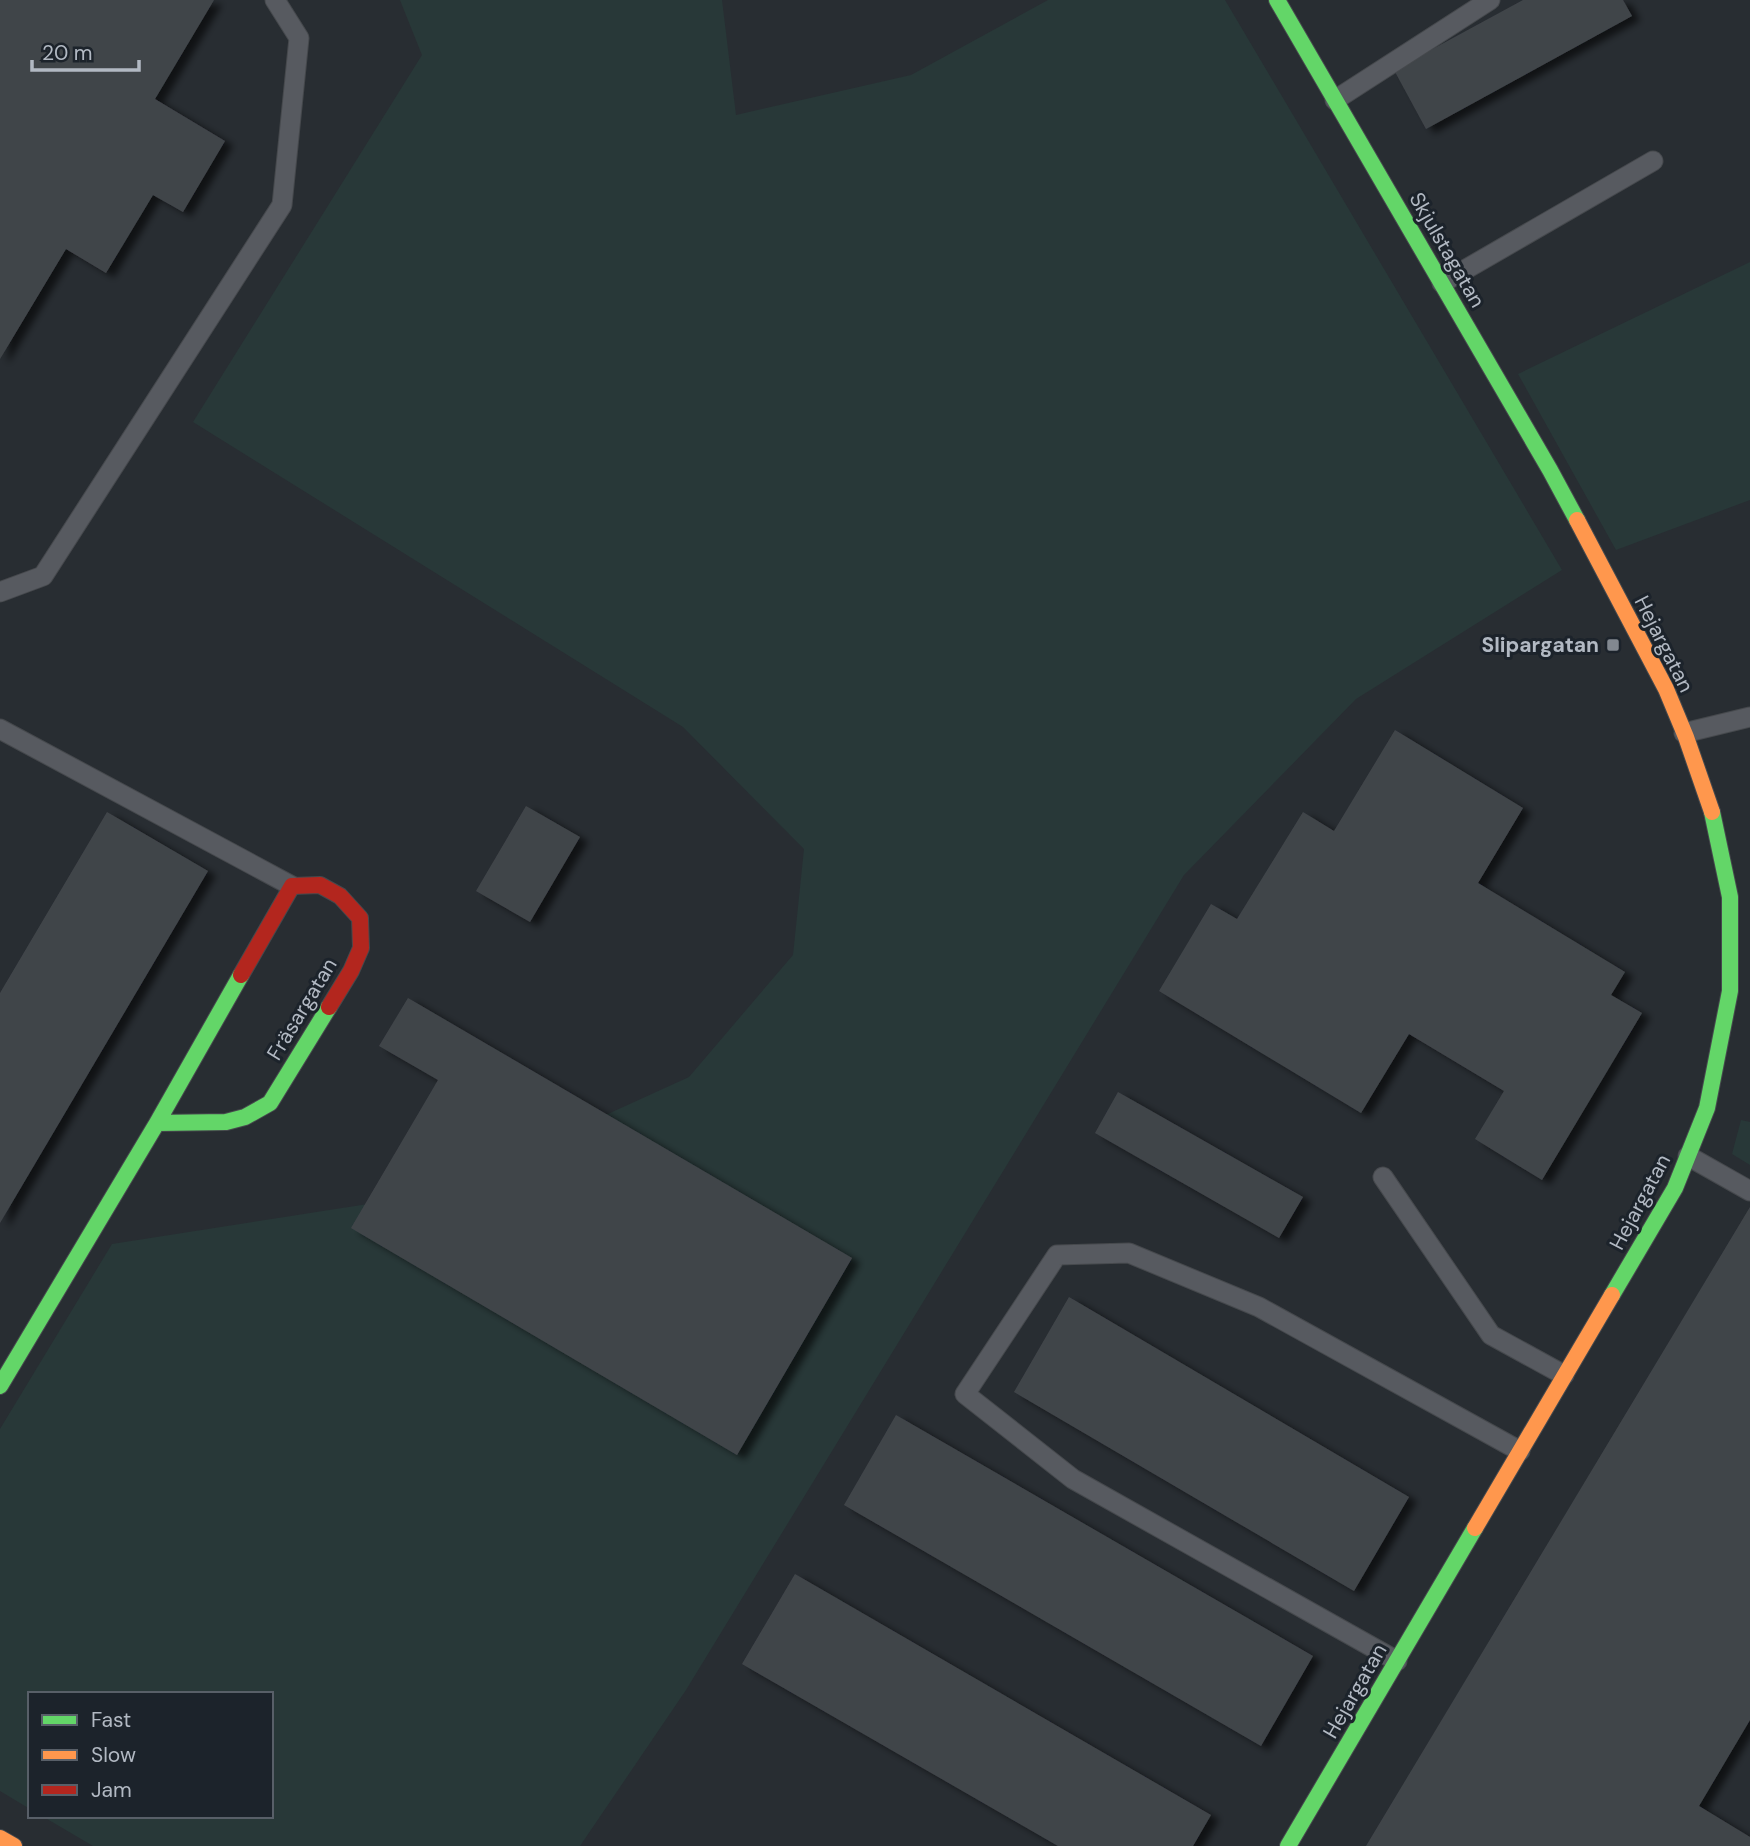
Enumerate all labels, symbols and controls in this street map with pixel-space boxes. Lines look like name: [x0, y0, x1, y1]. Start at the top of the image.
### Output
scale bar: [32, 28, 138, 72]
text: 20 m: [42, 39, 93, 67]
street label: Skjulstagatan: [1403, 187, 1491, 313]
street label: Hejargatan: [1628, 591, 1700, 697]
place label: Slipargatan: [1482, 631, 1599, 659]
marker: Slipargatan: [1605, 637, 1621, 653]
street label: Fräsargatan: [261, 953, 343, 1065]
street label: Hejargatan: [1603, 1149, 1677, 1255]
street label: Hejargatan: [1317, 1639, 1393, 1743]
legend: [28, 1692, 273, 1818]
text: Fast: [91, 1706, 131, 1734]
text: Slow: [91, 1741, 136, 1769]
text: Jam: [91, 1776, 132, 1804]

